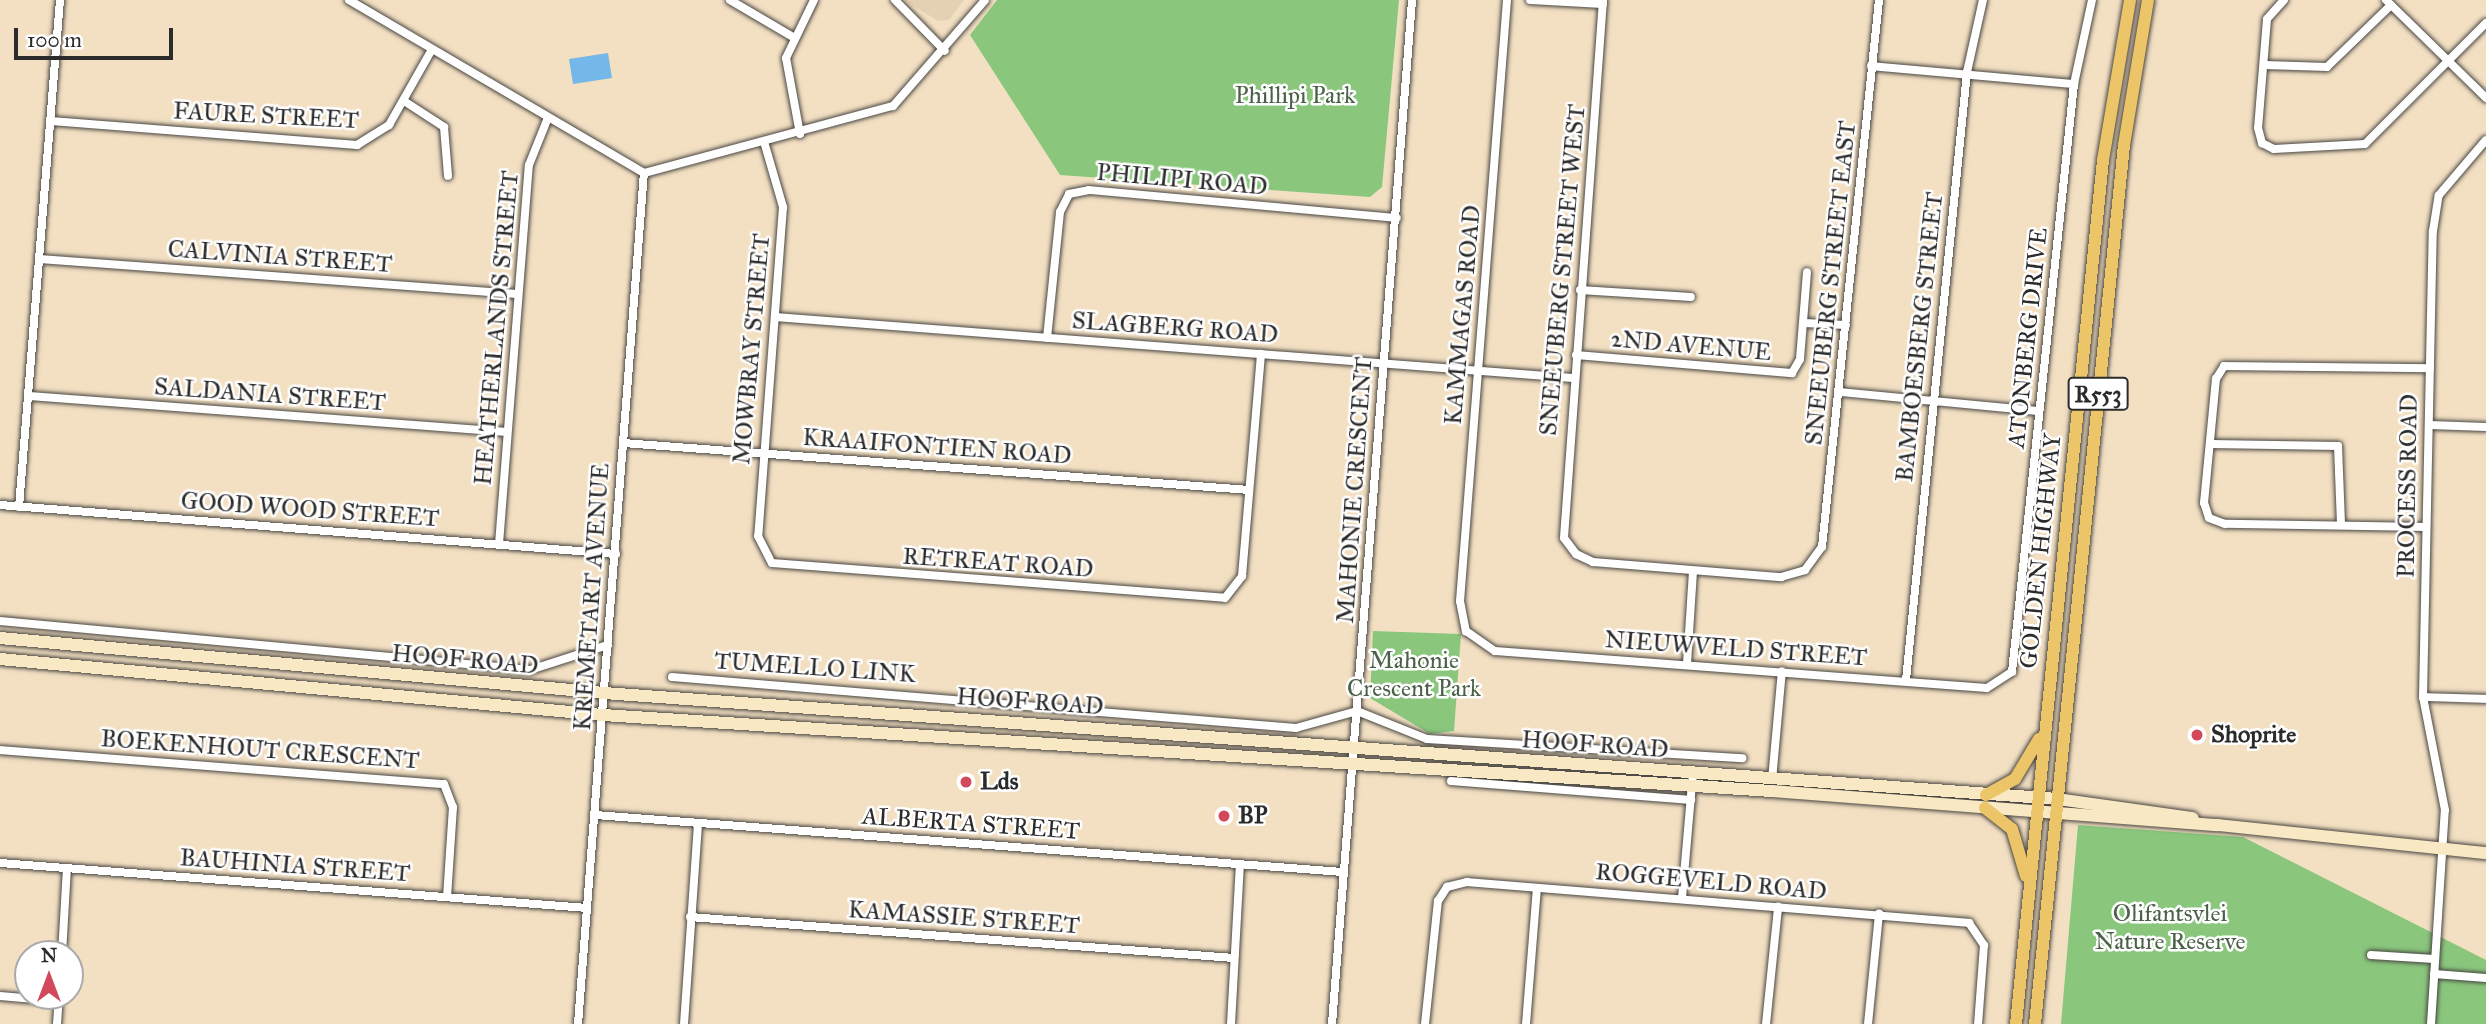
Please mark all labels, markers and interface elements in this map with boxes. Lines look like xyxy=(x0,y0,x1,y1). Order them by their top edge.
scale bar xyxy=(18,14,177,58)
text: 100 m xyxy=(27,27,82,53)
park label: Phillipi Park xyxy=(1235,82,1355,110)
street label: FAURE STREET xyxy=(172,97,360,135)
street label: SNEEUBERG STREET WEST xyxy=(1534,103,1592,437)
street label: SNEEUBERG STREET EAST xyxy=(1800,119,1862,447)
street label: PHILIPI ROAD xyxy=(1095,158,1269,202)
street label: HEATHERLANDS STREET xyxy=(469,170,525,486)
street label: BAMBOESBERG STREET xyxy=(1890,191,1950,483)
street label: KAMMAGAS ROAD xyxy=(1439,204,1487,426)
street label: ATONBERG DRIVE xyxy=(2002,226,2054,450)
street label: MOWBRAY STREET xyxy=(728,232,776,466)
street label: CALVINIA STREET xyxy=(167,235,393,279)
street label: SLAGBERG ROAD xyxy=(1071,306,1279,350)
street label: 2ND AVENUE xyxy=(1610,325,1772,367)
street label: MAHONIE CRESCENT xyxy=(1331,356,1379,624)
street label: SALDANIA STREET xyxy=(153,373,387,417)
road number: R553 xyxy=(2066,374,2130,414)
street label: PROCESS ROAD xyxy=(2392,394,2424,578)
street label: KRAAIFONTIEN ROAD xyxy=(802,423,1072,471)
street label: GOLDEN HIGHWAY xyxy=(2014,432,2068,670)
street label: KREMETART AVENUE xyxy=(568,462,616,732)
street label: GOOD WOOD STREET xyxy=(180,487,440,533)
street label: RETREAT ROAD xyxy=(902,542,1094,584)
street label: NIEUWVELD STREET xyxy=(1604,625,1868,673)
street label: HOOF ROAD xyxy=(390,639,540,681)
street label: TUMELLO LINK xyxy=(713,647,917,689)
park label: Mahonie Crescent Park xyxy=(1347,647,1481,703)
street label: HOOF ROAD xyxy=(956,683,1104,721)
place label: Shoprite xyxy=(2211,721,2296,749)
street label: BOEKENHOUT CRESCENT xyxy=(100,724,420,776)
street label: HOOF ROAD xyxy=(1521,726,1669,764)
marker: Shoprite xyxy=(2189,727,2205,743)
place label: Lds xyxy=(980,768,1019,796)
marker: Lds xyxy=(958,774,974,790)
street label: ALBERTA STREET xyxy=(861,802,1081,846)
place label: BP xyxy=(1238,802,1267,830)
marker: BP xyxy=(1216,808,1232,824)
street label: BAUHINIA STREET xyxy=(179,844,411,888)
street label: ROGGEVELD ROAD xyxy=(1594,858,1828,906)
street label: KAMASSIE STREET xyxy=(847,896,1081,940)
park label: Olifantsvlei Nature Reserve xyxy=(2094,900,2246,956)
north arrow xyxy=(14,940,84,1010)
text: N xyxy=(41,944,57,967)

